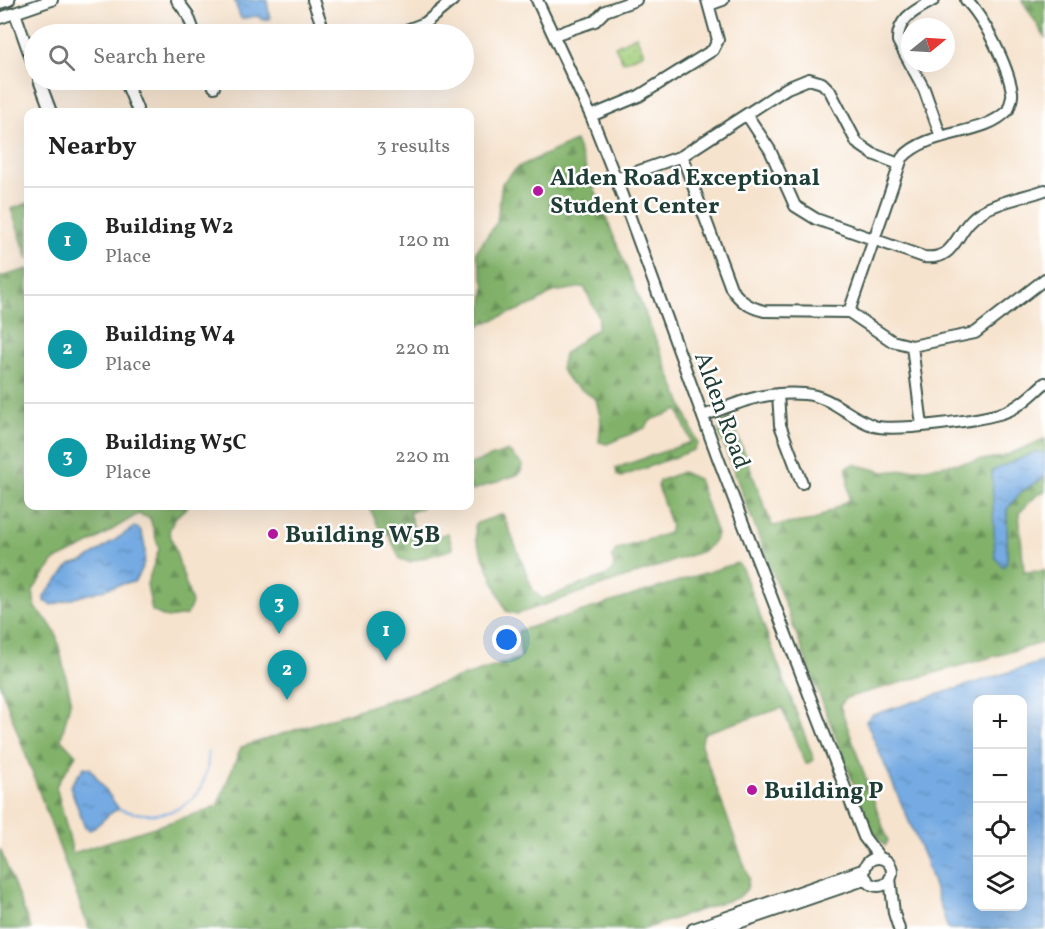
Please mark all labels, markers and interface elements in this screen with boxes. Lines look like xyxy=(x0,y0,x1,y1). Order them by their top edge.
north arrow xyxy=(901,18,955,72)
search box xyxy=(24,24,474,90)
icon: search xyxy=(45,41,78,74)
text: Search here xyxy=(93,42,206,73)
text: Nearby xyxy=(48,129,137,165)
text: 3 results xyxy=(376,133,450,161)
place label: Alden Road Exceptional Student Center xyxy=(550,162,820,224)
marker: Alden Road Exceptional Student Center xyxy=(531,184,545,198)
text: Building W2 xyxy=(105,212,233,243)
text: 1 xyxy=(63,227,72,255)
text: 120 m xyxy=(398,227,450,255)
text: Place xyxy=(105,243,151,271)
text: Building W4 xyxy=(105,320,235,351)
text: 2 xyxy=(62,335,73,363)
text: 220 m xyxy=(395,335,450,363)
street label: Alden Road xyxy=(684,347,758,474)
text: Place xyxy=(105,351,151,379)
text: Building W5C xyxy=(105,428,247,459)
text: 3 xyxy=(62,443,73,471)
text: 220 m xyxy=(395,443,450,471)
text: Place xyxy=(105,459,151,487)
place label: Building W5B xyxy=(285,519,440,553)
marker: Building W5B xyxy=(266,527,280,541)
pin: 3 xyxy=(260,584,298,634)
pin: 1 xyxy=(366,612,406,661)
your location xyxy=(492,625,521,654)
pin: 2 xyxy=(268,650,306,700)
map controls xyxy=(973,695,1027,911)
button: + xyxy=(973,695,1027,749)
button: − xyxy=(973,749,1027,803)
place label: Building P xyxy=(764,775,884,809)
marker: Building P xyxy=(745,783,759,797)
button: locate xyxy=(973,803,1027,857)
button: layers xyxy=(973,857,1027,911)

